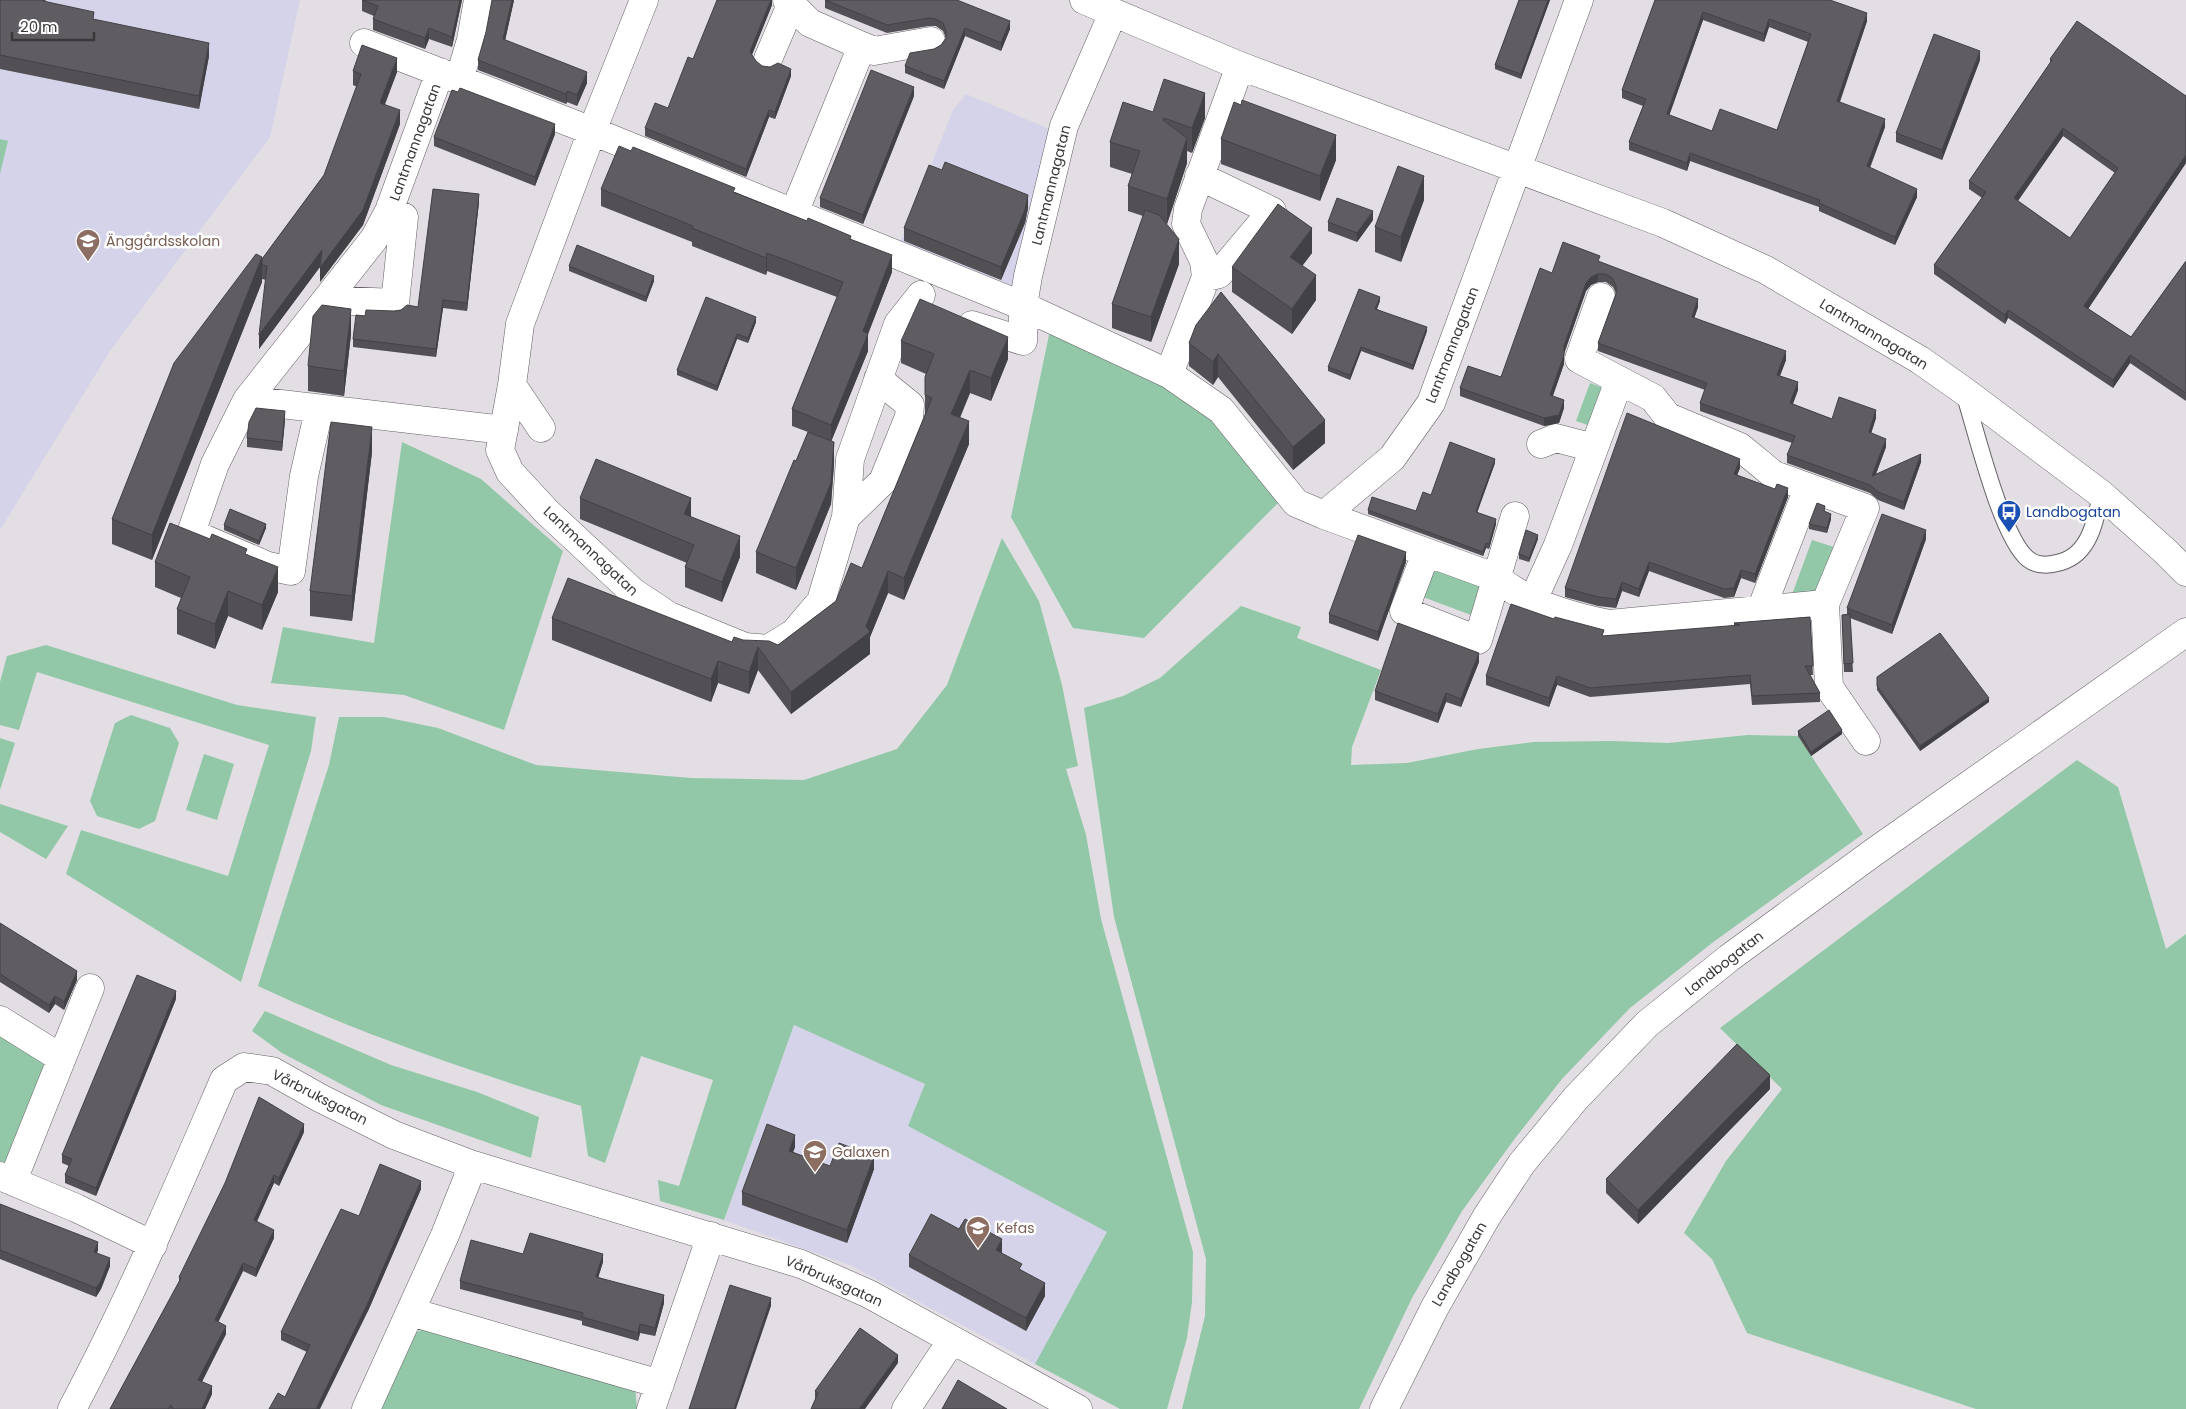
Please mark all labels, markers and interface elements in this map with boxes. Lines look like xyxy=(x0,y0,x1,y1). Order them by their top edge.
scale bar xyxy=(12,10,95,42)
text: 20 m xyxy=(20,16,58,37)
street label: Lantmannagatan xyxy=(385,81,445,203)
street label: Lantmannagatan xyxy=(1026,123,1076,247)
school or university icon: Änggårdsskolan xyxy=(75,228,101,262)
place label: Änggårdsskolan xyxy=(106,231,220,251)
street label: Lantmannagatan xyxy=(1421,284,1483,406)
street label: Lantmannagatan xyxy=(1816,294,1932,374)
bus stop icon: Landbogatan xyxy=(1996,499,2022,533)
street label: Lantmannagatan xyxy=(539,502,643,600)
place label: Landbogatan xyxy=(2026,502,2121,522)
street label: Landbogatan xyxy=(1680,926,1768,1000)
street label: Vårbruksgatan xyxy=(269,1064,371,1130)
school or university icon: Galaxen xyxy=(802,1139,828,1173)
place label: Galaxen xyxy=(832,1142,890,1162)
school or university icon: Kefas xyxy=(965,1215,991,1249)
place label: Kefas xyxy=(996,1218,1034,1238)
street label: Landbogatan xyxy=(1427,1218,1491,1310)
street label: Vårbruksgatan xyxy=(782,1251,886,1311)

